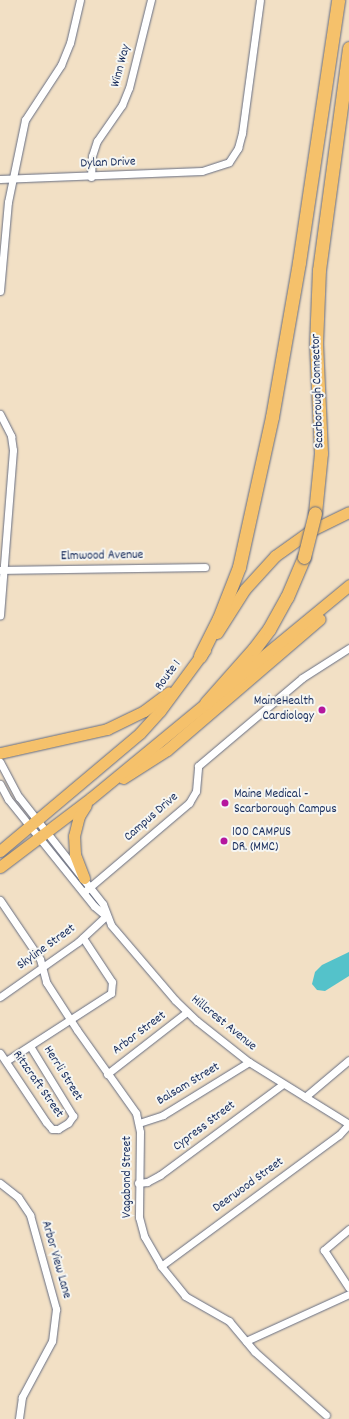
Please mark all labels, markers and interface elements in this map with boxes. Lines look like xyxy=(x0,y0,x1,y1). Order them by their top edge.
street label: Winn Way xyxy=(109,43,135,89)
street label: Dylan Drive xyxy=(80,155,136,173)
street label: Scarborough Connector xyxy=(309,333,329,449)
street label: Elmwood Avenue xyxy=(61,548,143,566)
street label: Route 1 xyxy=(153,658,185,694)
place label: MaineHealth Cardiology xyxy=(254,695,314,726)
marker: MaineHealth Cardiology xyxy=(317,705,327,715)
place label: Maine Medical - Scarborough Campus xyxy=(234,788,337,819)
street label: Campus Drive xyxy=(122,790,182,846)
marker: Maine Medical - Scarborough Campus xyxy=(219,797,231,809)
place label: 100 CAMPUS DR. (MMC) xyxy=(232,826,291,857)
marker: 100 CAMPUS DR. (MMC) xyxy=(219,836,229,846)
street label: Skyline Street xyxy=(15,922,79,974)
street label: Hillcrest Avenue xyxy=(187,993,259,1055)
street label: Arbor Street xyxy=(110,1009,170,1059)
street label: Herrli Street xyxy=(39,1044,85,1104)
street label: Ritzcraft Street xyxy=(8,1048,66,1122)
street label: Balsam Street xyxy=(155,1060,223,1110)
street label: Cypress Street xyxy=(171,1099,239,1155)
street label: Vagabond Street xyxy=(120,1136,136,1218)
street label: Deerwood Street xyxy=(211,1155,287,1217)
street label: Arbor View Lane xyxy=(36,1219,74,1301)

